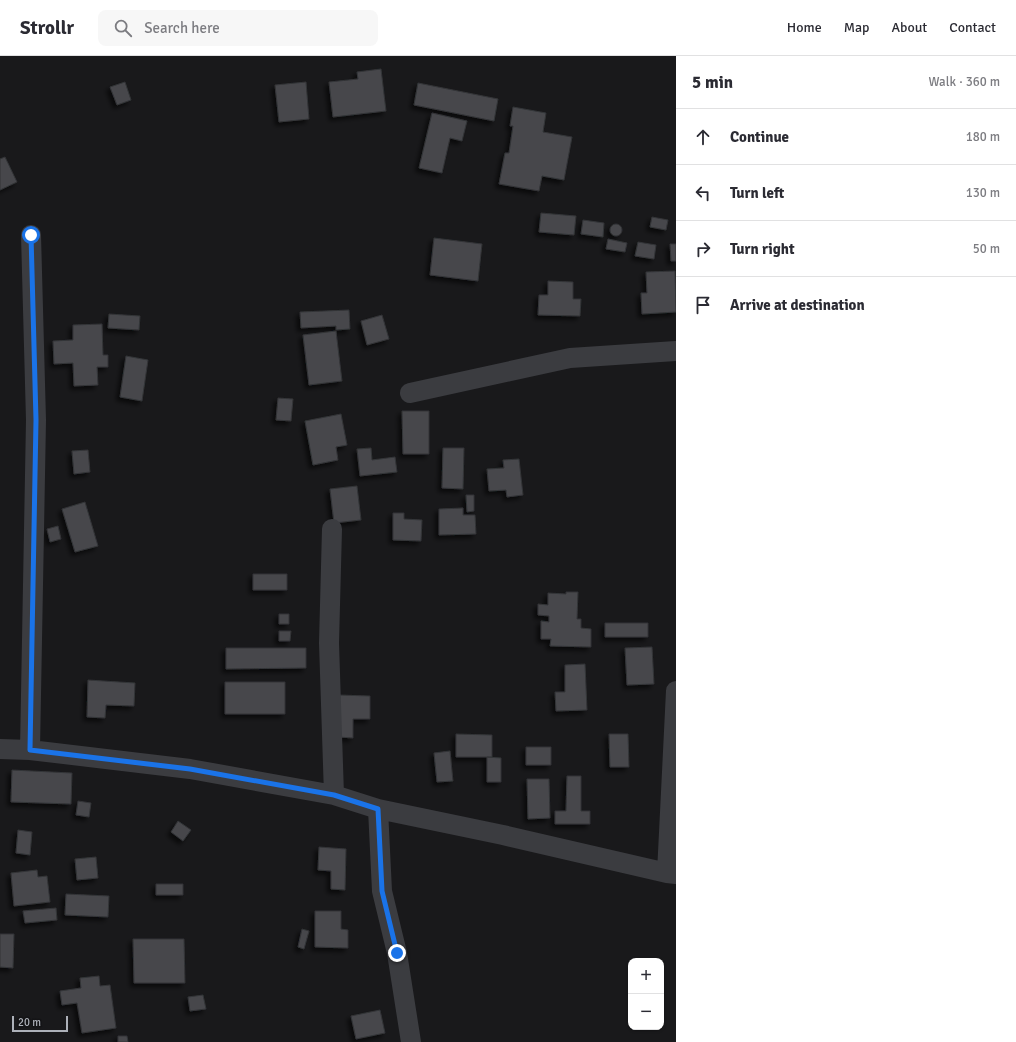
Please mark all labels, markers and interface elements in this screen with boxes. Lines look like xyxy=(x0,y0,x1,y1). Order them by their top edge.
search box xyxy=(98,10,378,46)
text: Strollr xyxy=(20,16,74,40)
icon: search xyxy=(112,17,134,39)
text: Search here xyxy=(144,19,220,37)
text: Home xyxy=(787,19,822,36)
text: Map xyxy=(844,19,869,36)
text: About xyxy=(891,19,927,36)
text: Contact xyxy=(949,19,996,36)
text: 5 min xyxy=(692,72,733,93)
text: Walk · 360 m xyxy=(929,74,1000,90)
icon: ahead xyxy=(692,126,714,148)
text: Continue xyxy=(730,128,789,146)
text: 180 m xyxy=(966,129,1000,145)
icon: left xyxy=(692,182,714,204)
text: Turn left xyxy=(730,184,784,202)
text: 130 m xyxy=(966,185,1000,201)
route start xyxy=(22,226,40,244)
icon: right xyxy=(692,238,714,260)
text: Turn right xyxy=(730,240,795,258)
text: 50 m xyxy=(973,241,1000,257)
icon: arrive xyxy=(692,294,714,316)
text: Arrive at destination xyxy=(730,296,865,314)
route end xyxy=(388,944,406,962)
map controls xyxy=(628,958,664,1030)
button: + xyxy=(628,958,664,994)
button: − xyxy=(628,994,664,1030)
scale bar xyxy=(12,1014,68,1033)
text: 20 m xyxy=(18,1016,41,1029)

